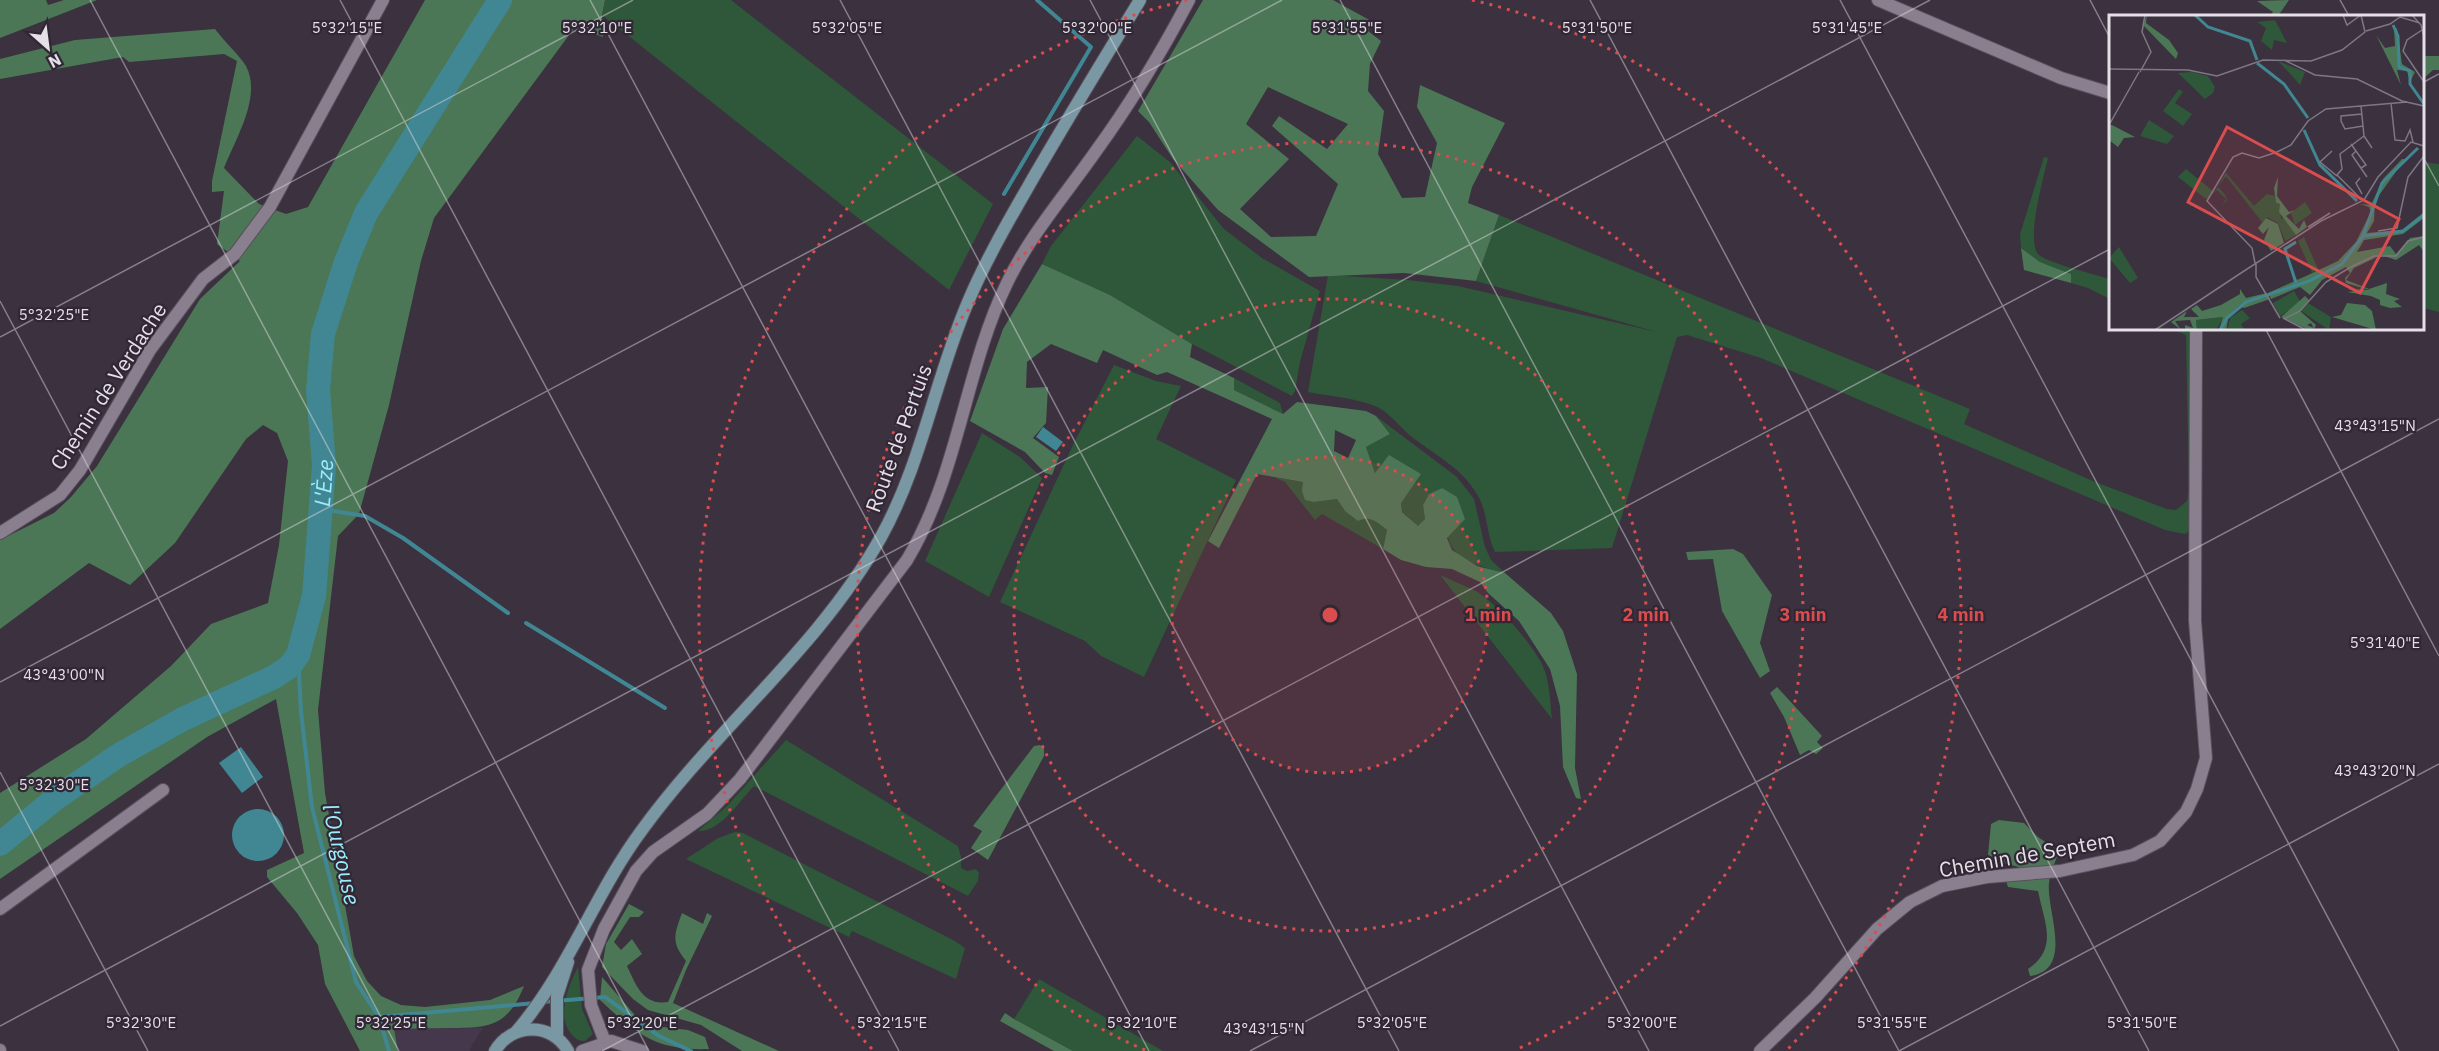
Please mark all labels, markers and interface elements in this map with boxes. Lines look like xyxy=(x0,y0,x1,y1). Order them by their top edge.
inset map xyxy=(2109,15,2424,330)
north arrow xyxy=(18,18,78,78)
text: 5°32'15"E xyxy=(312,18,382,37)
text: 5°32'10"E xyxy=(562,18,632,37)
text: 5°32'05"E xyxy=(812,18,882,37)
text: 5°32'00"E xyxy=(1062,18,1132,37)
text: 5°31'55"E xyxy=(1312,18,1382,37)
text: 5°31'50"E xyxy=(1562,18,1632,37)
text: 5°31'45"E xyxy=(1812,18,1882,37)
text: N xyxy=(45,50,65,73)
street label: Chemin de Verdache xyxy=(43,297,173,475)
text: 5°32'25"E xyxy=(19,305,89,324)
street label: Route de Pertuis xyxy=(858,360,938,516)
text: 43°43'15"N xyxy=(2334,416,2416,435)
water label: L'Èze xyxy=(306,458,339,507)
text: 1 min xyxy=(1464,603,1512,626)
text: 2 min xyxy=(1622,603,1670,626)
text: 3 min xyxy=(1779,603,1827,626)
text: 4 min xyxy=(1937,603,1985,626)
centre of rings xyxy=(1320,605,1340,625)
text: 5°31'40"E xyxy=(2350,633,2420,652)
text: 43°43'00"N xyxy=(23,665,105,684)
text: 43°43'20"N xyxy=(2334,761,2416,780)
text: 5°32'30"E xyxy=(19,775,89,794)
water label: l'Ourgouse xyxy=(316,801,368,907)
street label: Chemin de Septem xyxy=(1937,825,2117,883)
text: 5°32'30"E xyxy=(106,1013,176,1032)
text: 5°32'25"E xyxy=(356,1013,426,1032)
text: 5°32'20"E xyxy=(607,1013,677,1032)
text: 5°32'15"E xyxy=(857,1013,927,1032)
text: 5°32'10"E xyxy=(1107,1013,1177,1032)
text: 5°32'05"E xyxy=(1357,1013,1427,1032)
text: 5°32'00"E xyxy=(1607,1013,1677,1032)
text: 5°31'55"E xyxy=(1857,1013,1927,1032)
text: 5°31'50"E xyxy=(2107,1013,2177,1032)
text: 43°43'15"N xyxy=(1223,1019,1305,1038)

